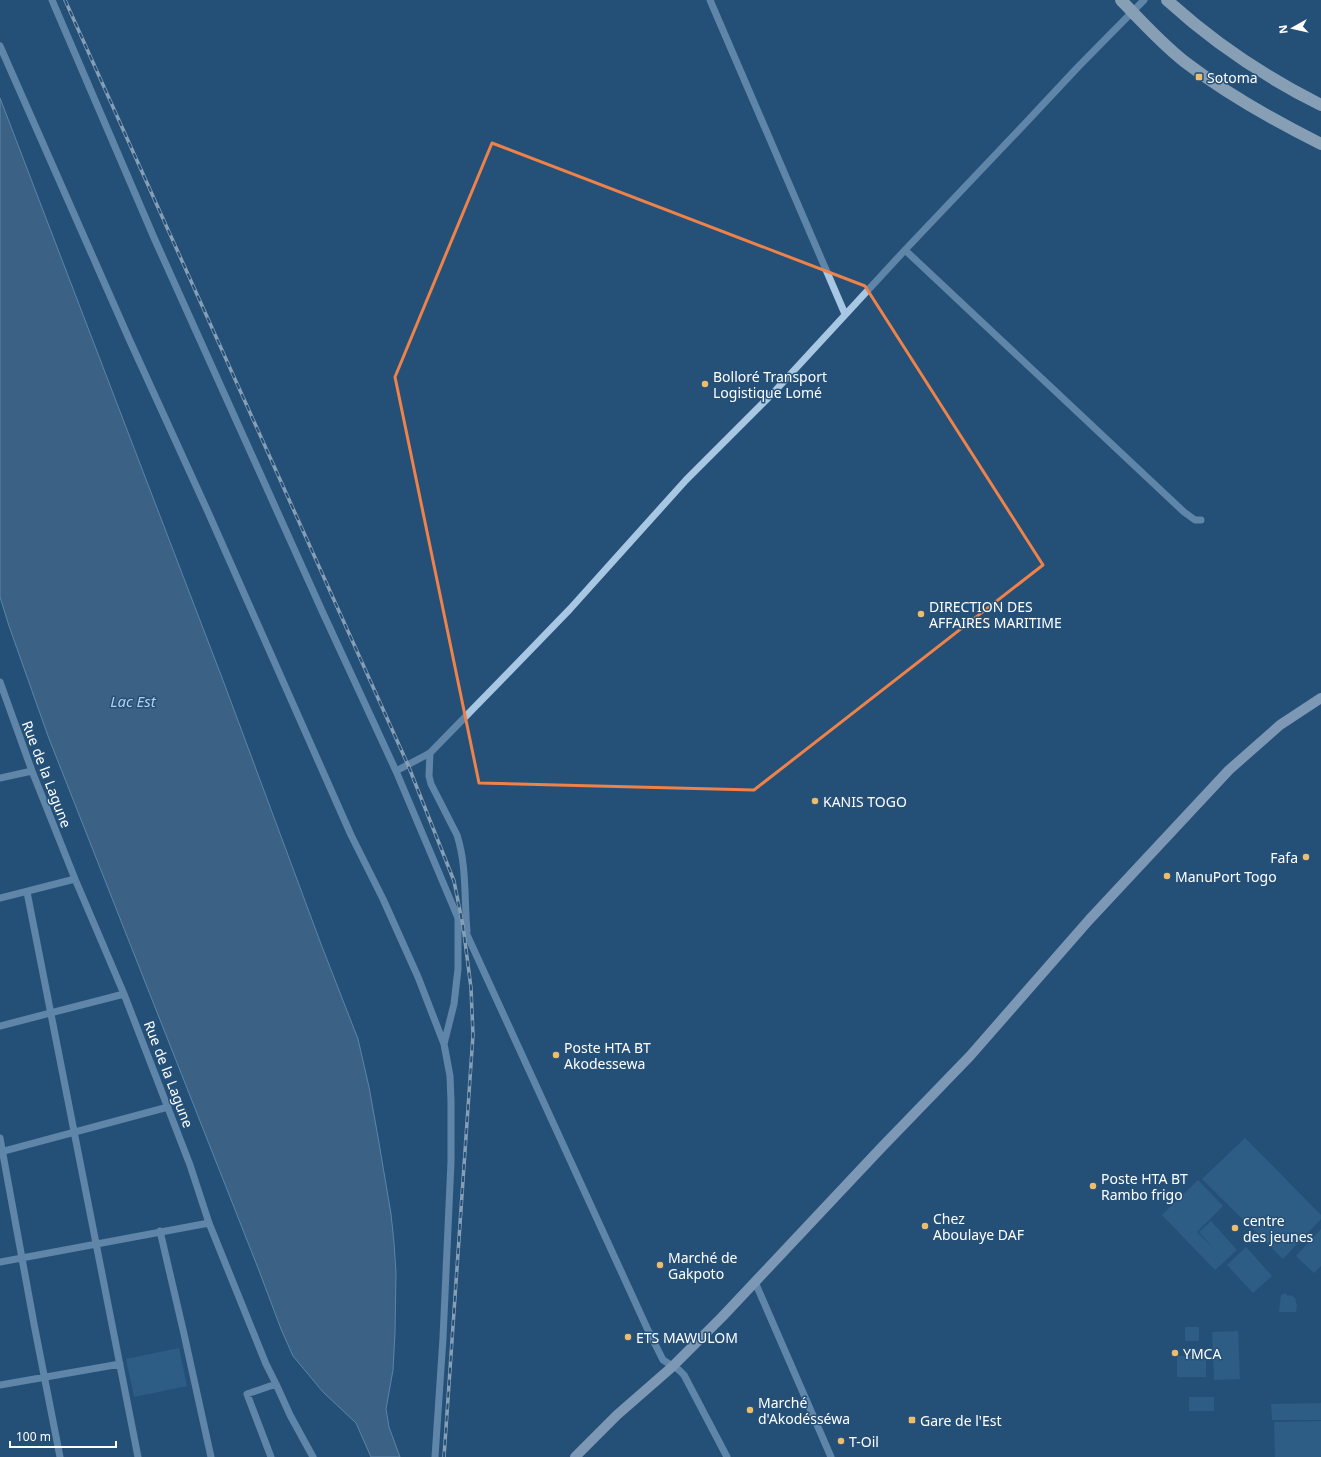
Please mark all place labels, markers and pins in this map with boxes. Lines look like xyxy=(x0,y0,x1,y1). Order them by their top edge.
place label: Sotoma xyxy=(1207,68,1258,87)
marker: Sotoma xyxy=(1194,72,1204,82)
place label: Bolloré Transport Logistique Lomé xyxy=(713,367,827,402)
marker: Bolloré Transport Logistique Lomé xyxy=(700,379,710,389)
place label: DIRECTION DES AFFAIRES MARITIME xyxy=(929,597,1062,632)
marker: DIRECTION DES AFFAIRES MARITIME xyxy=(916,609,926,619)
place label: KANIS TOGO xyxy=(823,792,907,811)
marker: KANIS TOGO xyxy=(810,796,820,806)
place label: Fafa xyxy=(1270,848,1298,867)
marker: Fafa xyxy=(1301,852,1311,862)
place label: ManuPort Togo xyxy=(1175,867,1277,886)
marker: ManuPort Togo xyxy=(1162,871,1172,881)
place label: Poste HTA BT Akodessewa xyxy=(564,1038,651,1073)
marker: Poste HTA BT Akodessewa xyxy=(551,1050,561,1060)
place label: Poste HTA BT Rambo frigo xyxy=(1101,1169,1188,1204)
marker: Poste HTA BT Rambo frigo xyxy=(1088,1181,1098,1191)
place label: Chez Aboulaye DAF xyxy=(933,1209,1024,1244)
place label: centre des jeunes xyxy=(1243,1211,1314,1246)
marker: Chez Aboulaye DAF xyxy=(920,1221,930,1231)
marker: centre des jeunes xyxy=(1230,1223,1240,1233)
place label: Marché de Gakpoto xyxy=(668,1248,738,1283)
marker: Marché de Gakpoto xyxy=(655,1260,665,1270)
place label: ETS MAWULOM xyxy=(636,1328,738,1347)
marker: ETS MAWULOM xyxy=(623,1332,633,1342)
place label: YMCA xyxy=(1183,1344,1221,1363)
marker: YMCA xyxy=(1170,1348,1180,1358)
place label: Marché d'Akodésséwa xyxy=(758,1393,850,1428)
marker: Marché d'Akodésséwa xyxy=(745,1405,755,1415)
place label: Gare de l'Est xyxy=(920,1411,1002,1430)
marker: Gare de l'Est xyxy=(907,1415,917,1425)
place label: T-Oil xyxy=(849,1432,879,1451)
marker: T-Oil xyxy=(836,1436,846,1446)

